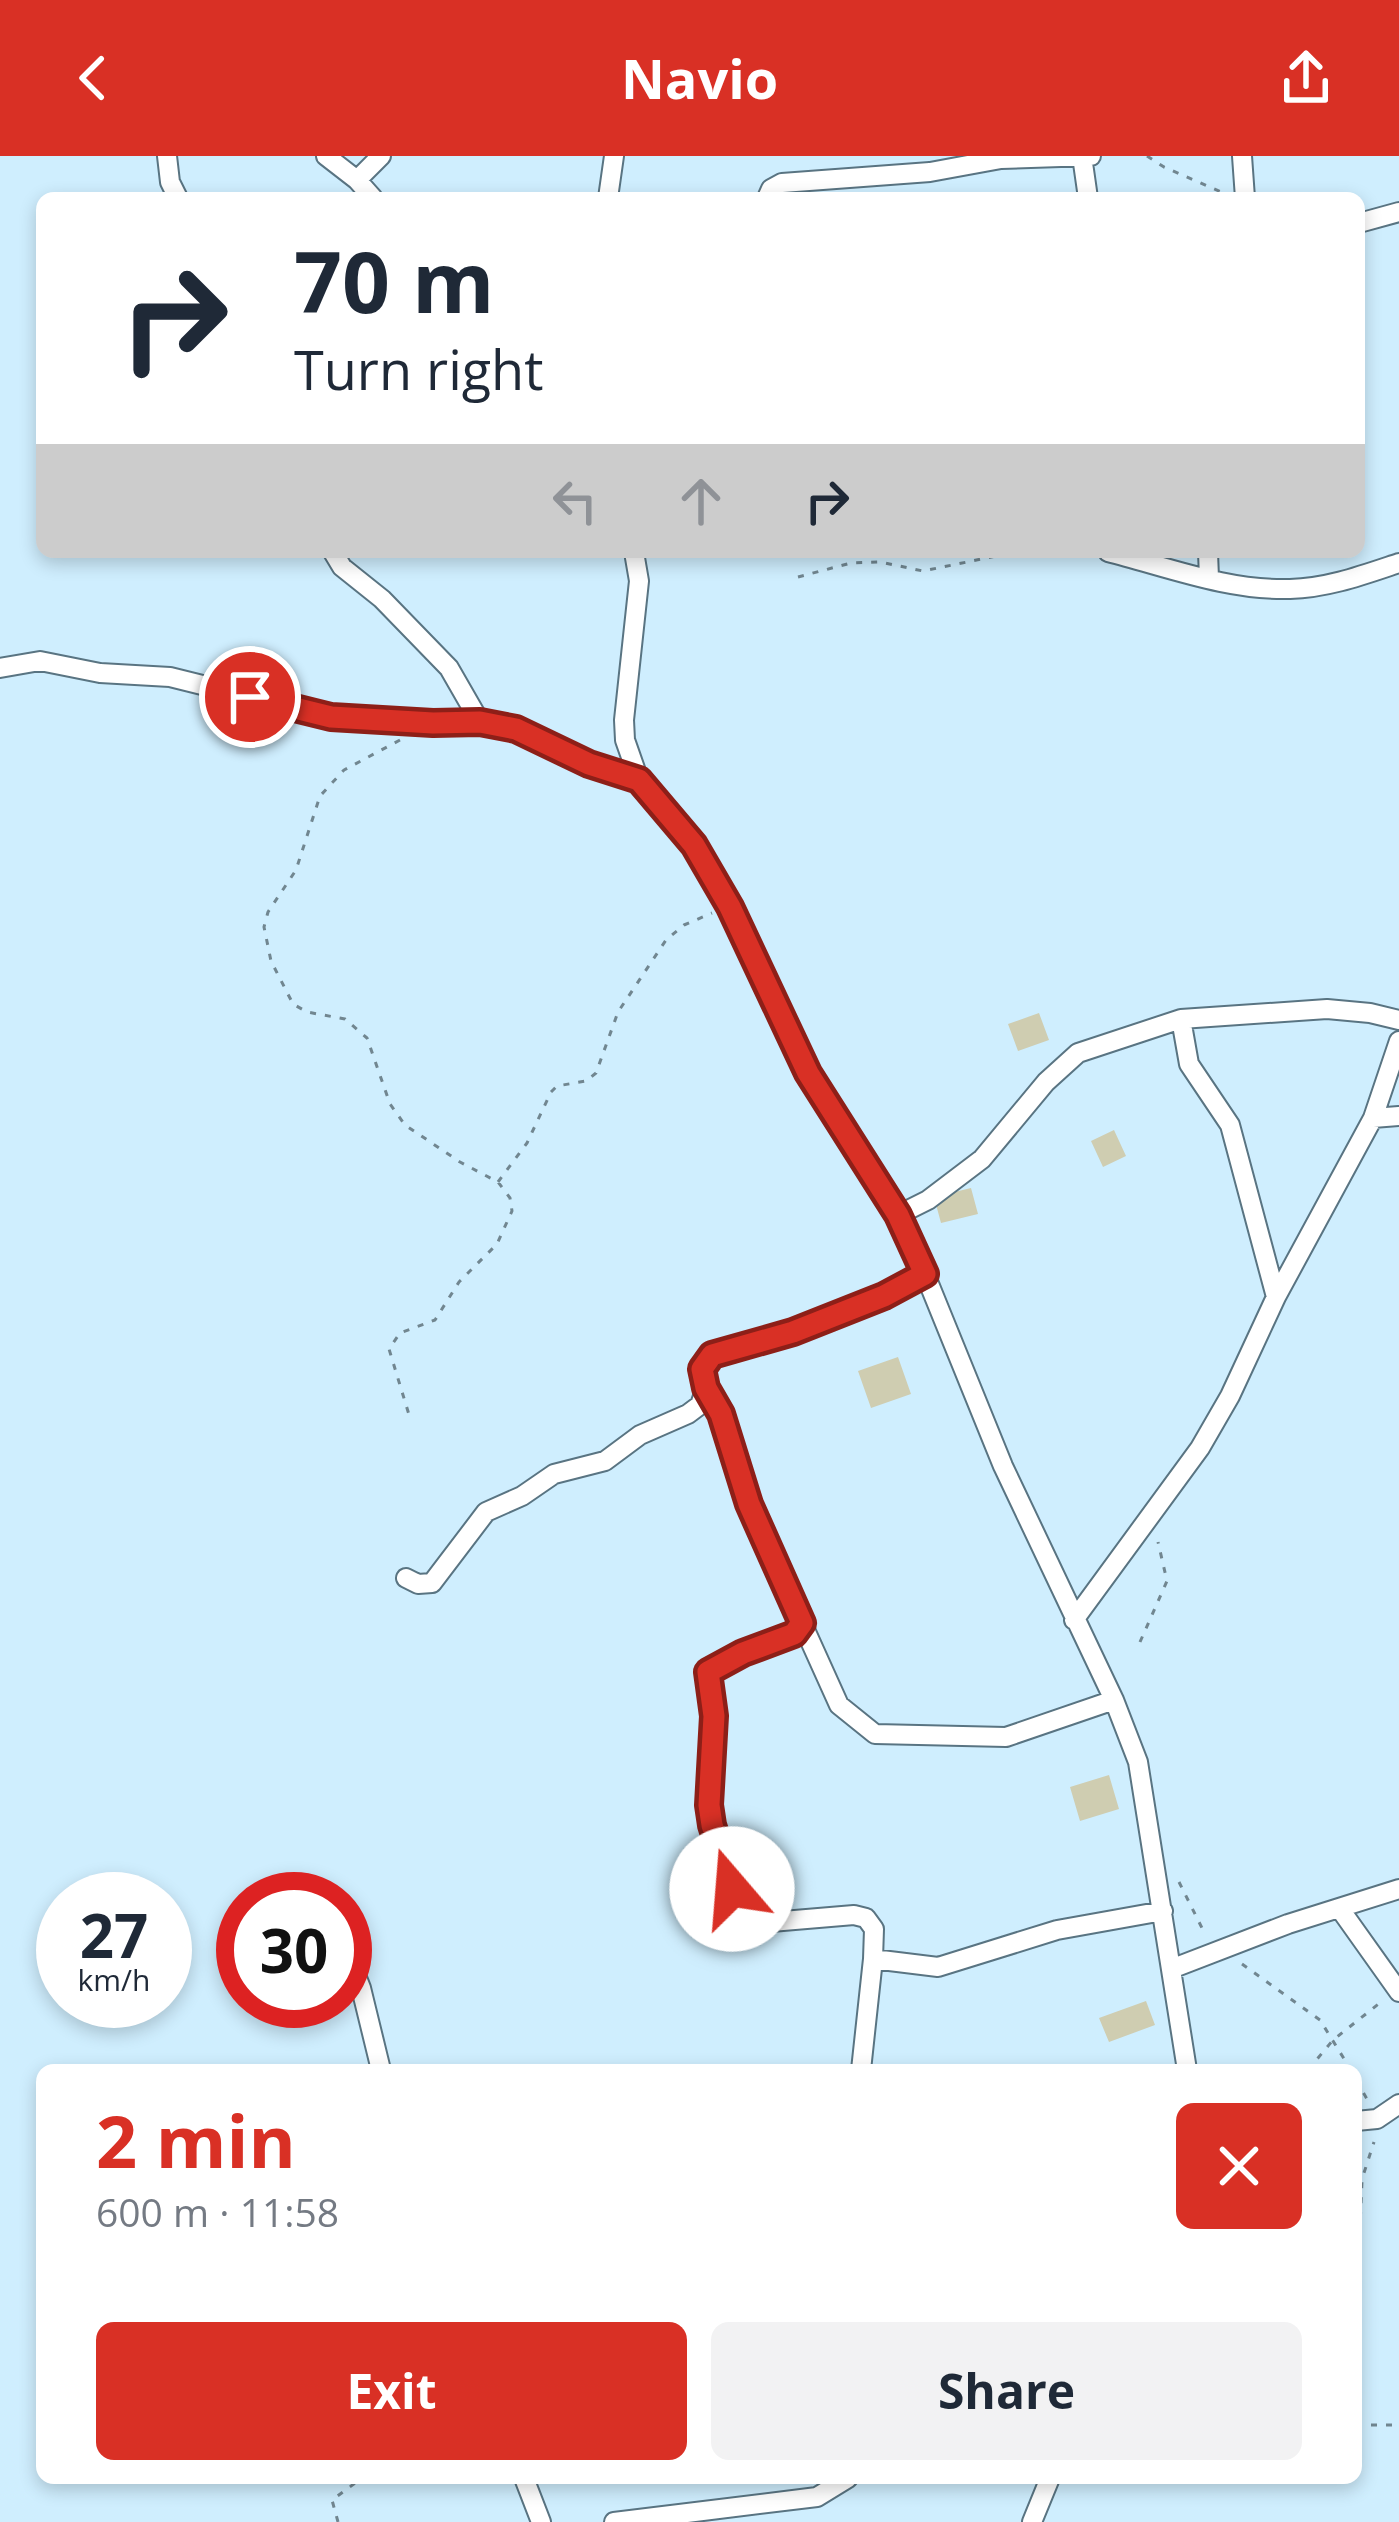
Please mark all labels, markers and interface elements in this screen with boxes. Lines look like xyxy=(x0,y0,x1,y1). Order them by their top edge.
text: Navio xyxy=(621,41,778,115)
icon: back xyxy=(60,45,126,111)
icon: share xyxy=(1273,45,1339,111)
text: 70 m xyxy=(294,223,494,338)
icon: right xyxy=(96,240,252,396)
text: Turn right xyxy=(294,332,543,406)
icon: left xyxy=(542,468,608,534)
icon: ahead xyxy=(668,468,734,534)
icon: right xyxy=(794,468,860,534)
pin xyxy=(199,646,301,748)
icon: arrive xyxy=(217,664,283,730)
position arrow xyxy=(669,1826,795,1952)
speed limit sign: 30 xyxy=(216,1872,372,2028)
text: 27 xyxy=(80,1894,148,1976)
text: km/h xyxy=(78,1959,150,2000)
text: 2 min xyxy=(96,2091,296,2189)
button: close xyxy=(1176,2103,1302,2229)
text: 600 m · 11:58 xyxy=(96,2185,339,2238)
button: Exit xyxy=(96,2322,687,2460)
button: Share xyxy=(711,2322,1302,2460)

